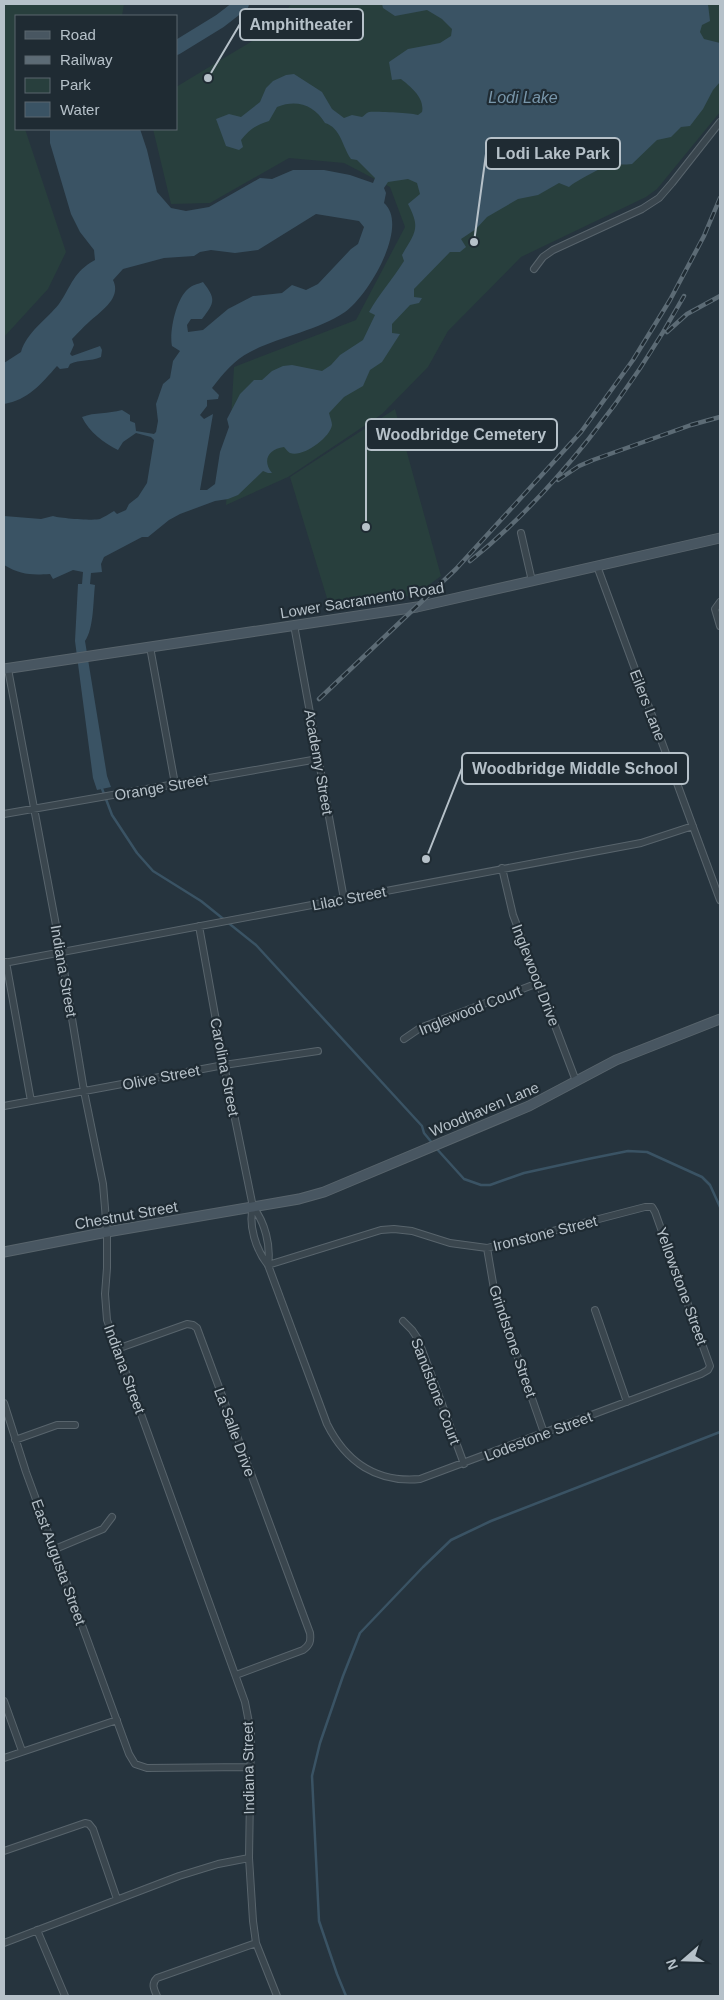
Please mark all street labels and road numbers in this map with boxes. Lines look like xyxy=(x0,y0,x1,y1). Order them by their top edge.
street label: Lower Sacramento Road xyxy=(279,579,445,621)
street label: Eilers Lane xyxy=(627,667,669,743)
street label: Academy Street xyxy=(301,708,337,817)
street label: Orange Street xyxy=(113,770,210,804)
street label: Lilac Street xyxy=(311,882,388,914)
street label: Inglewood Drive xyxy=(509,922,563,1028)
street label: Indiana Street xyxy=(48,924,81,1019)
street label: Inglewood Court xyxy=(416,981,525,1038)
street label: Carolina Street xyxy=(207,1016,243,1119)
street label: Olive Street xyxy=(121,1061,202,1093)
street label: Woodhaven Lane xyxy=(427,1078,541,1140)
street label: Chestnut Street xyxy=(73,1197,180,1232)
street label: Ironstone Street xyxy=(491,1212,600,1254)
street label: Yellowstone Street xyxy=(653,1225,711,1348)
street label: Grindstone Street xyxy=(486,1283,540,1400)
street label: Indiana Street xyxy=(101,1322,149,1417)
street label: Sandstone Court xyxy=(408,1335,464,1447)
street label: La Salle Drive xyxy=(211,1385,259,1479)
street label: Lodestone Street xyxy=(482,1407,595,1464)
street label: East Augusta Street xyxy=(28,1497,90,1628)
street label: Indiana Street xyxy=(239,1720,257,1815)

